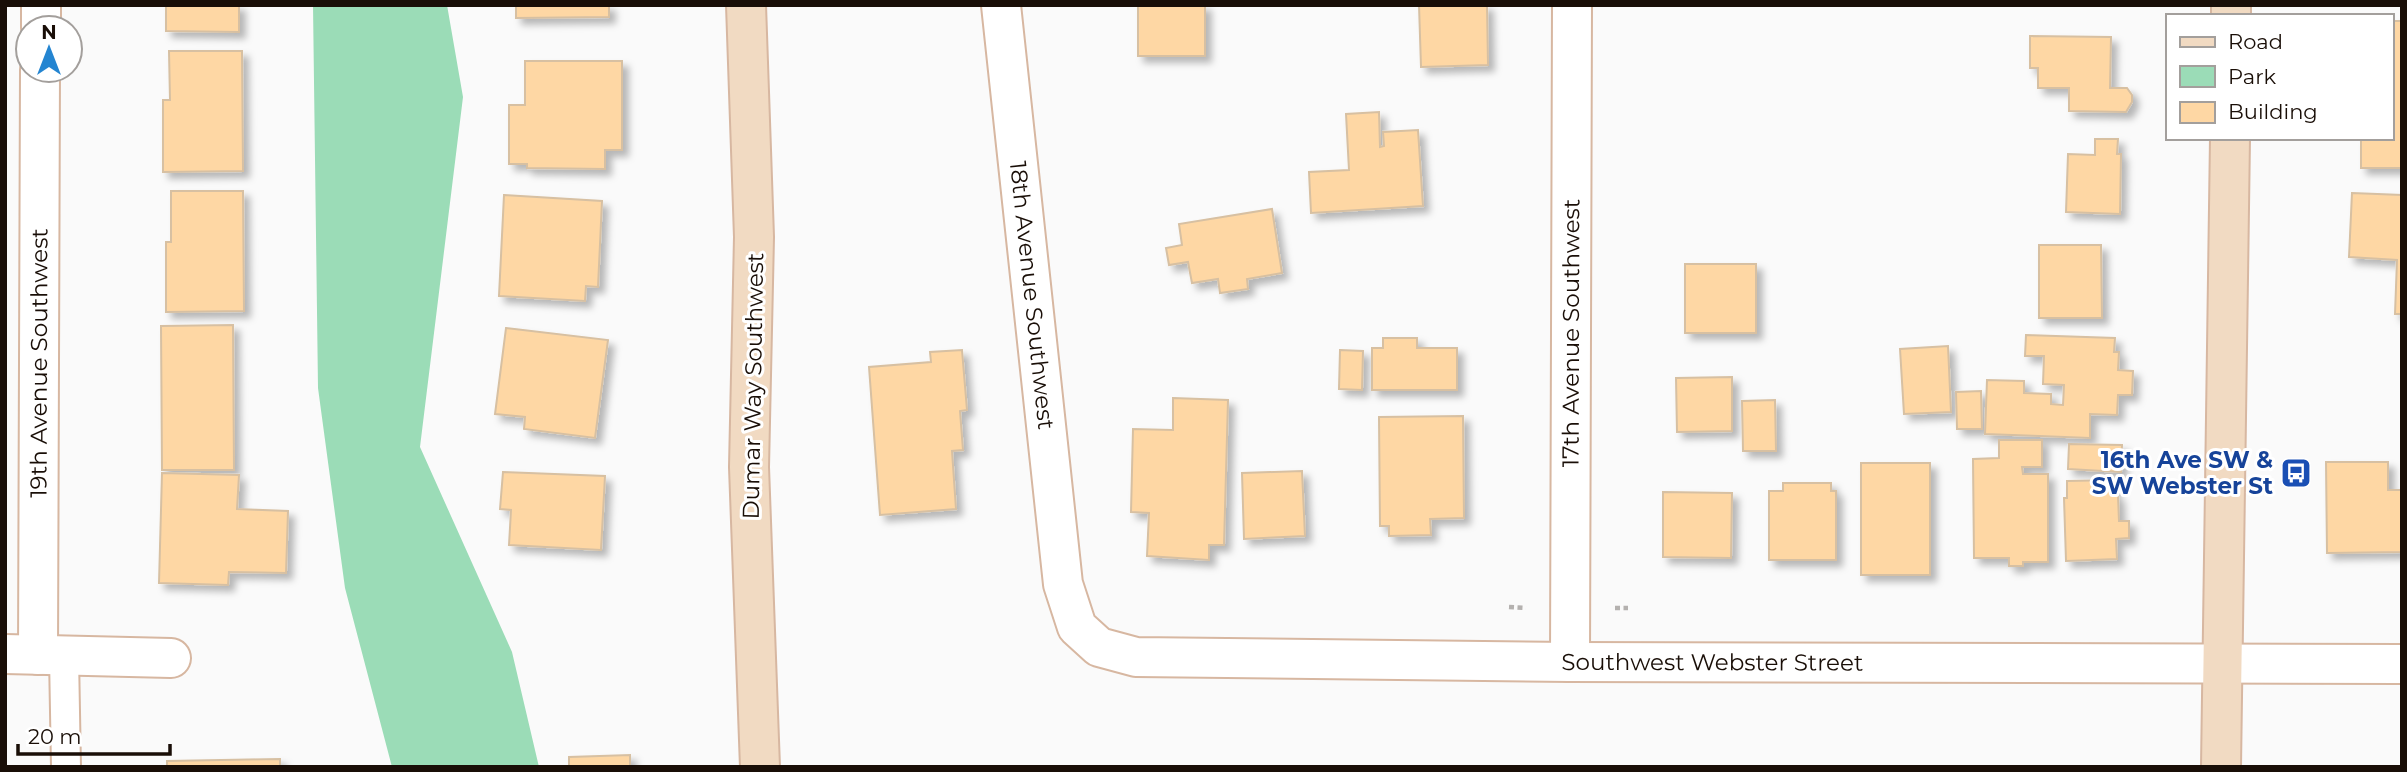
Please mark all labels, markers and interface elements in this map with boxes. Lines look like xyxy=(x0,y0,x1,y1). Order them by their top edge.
north arrow xyxy=(14,14,84,84)
legend xyxy=(2166,14,2393,140)
text: N xyxy=(41,21,57,44)
text: Road xyxy=(2228,29,2283,54)
text: Park xyxy=(2228,64,2276,89)
text: Building xyxy=(2228,99,2318,124)
street label: 18th Avenue Southwest xyxy=(1004,160,1060,431)
street label: 17th Avenue Southwest xyxy=(1557,199,1585,467)
street label: 19th Avenue Southwest xyxy=(25,228,53,498)
street label: Dumar Way Southwest xyxy=(737,252,769,520)
place label: 16th Ave SW & SW Webster St xyxy=(2092,446,2273,500)
bus stop icon: 16th Ave SW & SW Webster St xyxy=(2279,456,2313,490)
street label: Southwest Webster Street xyxy=(1561,648,1863,677)
scale bar xyxy=(18,712,170,756)
text: 20 m xyxy=(28,724,82,749)

